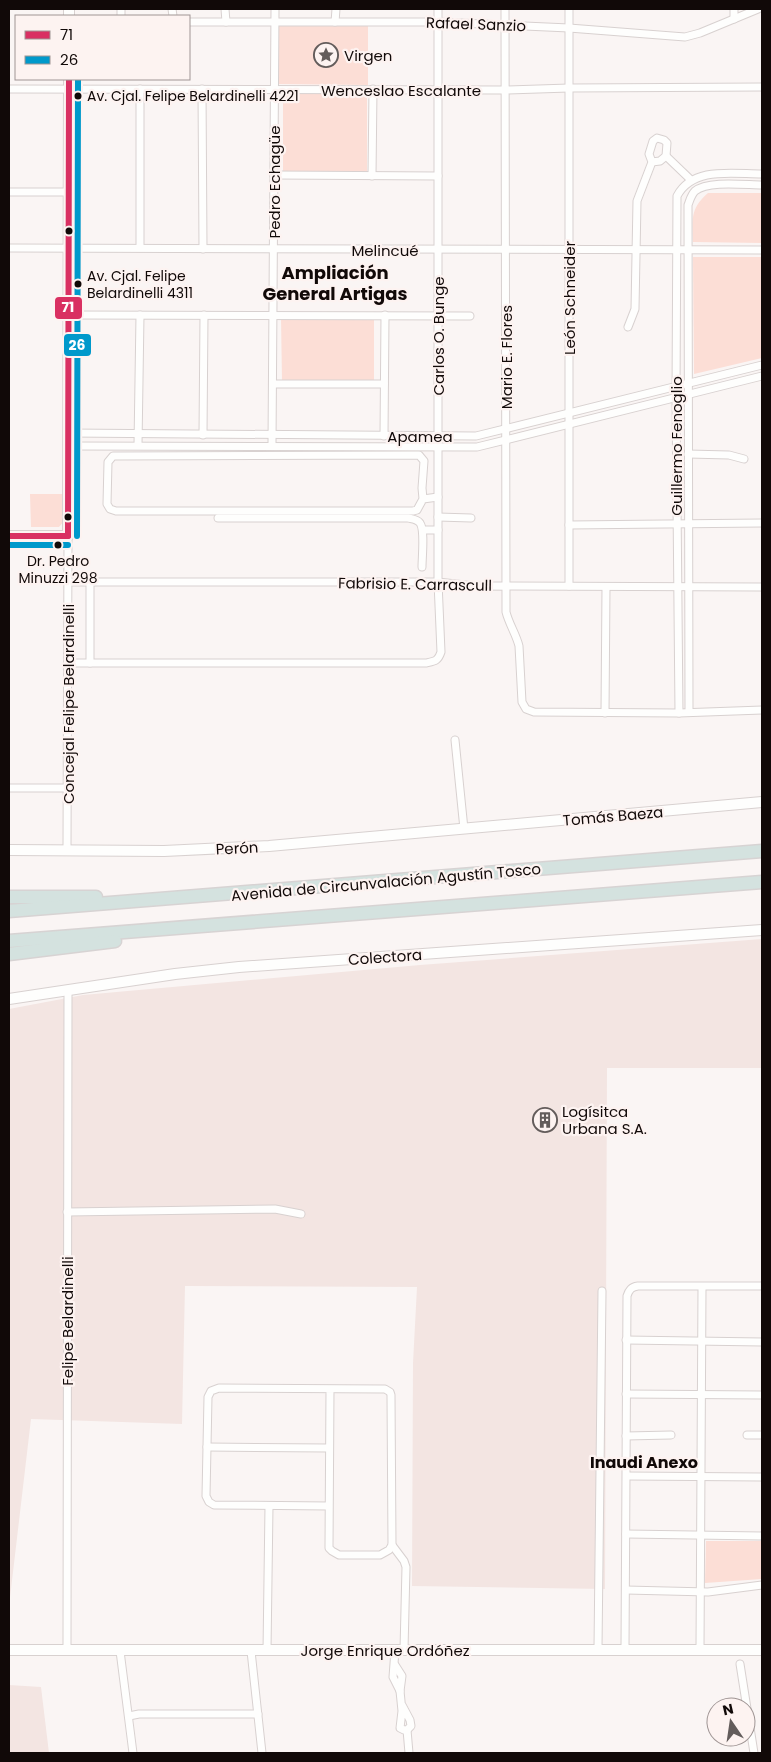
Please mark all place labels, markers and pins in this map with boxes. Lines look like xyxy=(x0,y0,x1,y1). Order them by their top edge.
place icon: Virgen xyxy=(313,42,339,68)
place label: Virgen xyxy=(344,45,392,66)
place label: Av. Cjal. Felipe Belardinelli 4221 xyxy=(87,86,299,106)
marker: Av. Cjal. Felipe Belardinelli 4221 xyxy=(73,91,83,101)
unlabelled marker xyxy=(64,226,74,236)
place label: Av. Cjal. Felipe Belardinelli 4311 xyxy=(87,266,193,303)
marker: Av. Cjal. Felipe Belardinelli 4311 xyxy=(73,279,83,289)
unlabelled marker xyxy=(63,512,73,522)
marker: Dr. Pedro Minuzzi 298 xyxy=(53,540,63,550)
place label: Dr. Pedro Minuzzi 298 xyxy=(18,551,98,588)
place label: Logísitca Urbana S.A. xyxy=(562,1101,647,1139)
building icon: Logísitca Urbana S.A. xyxy=(532,1107,558,1133)

